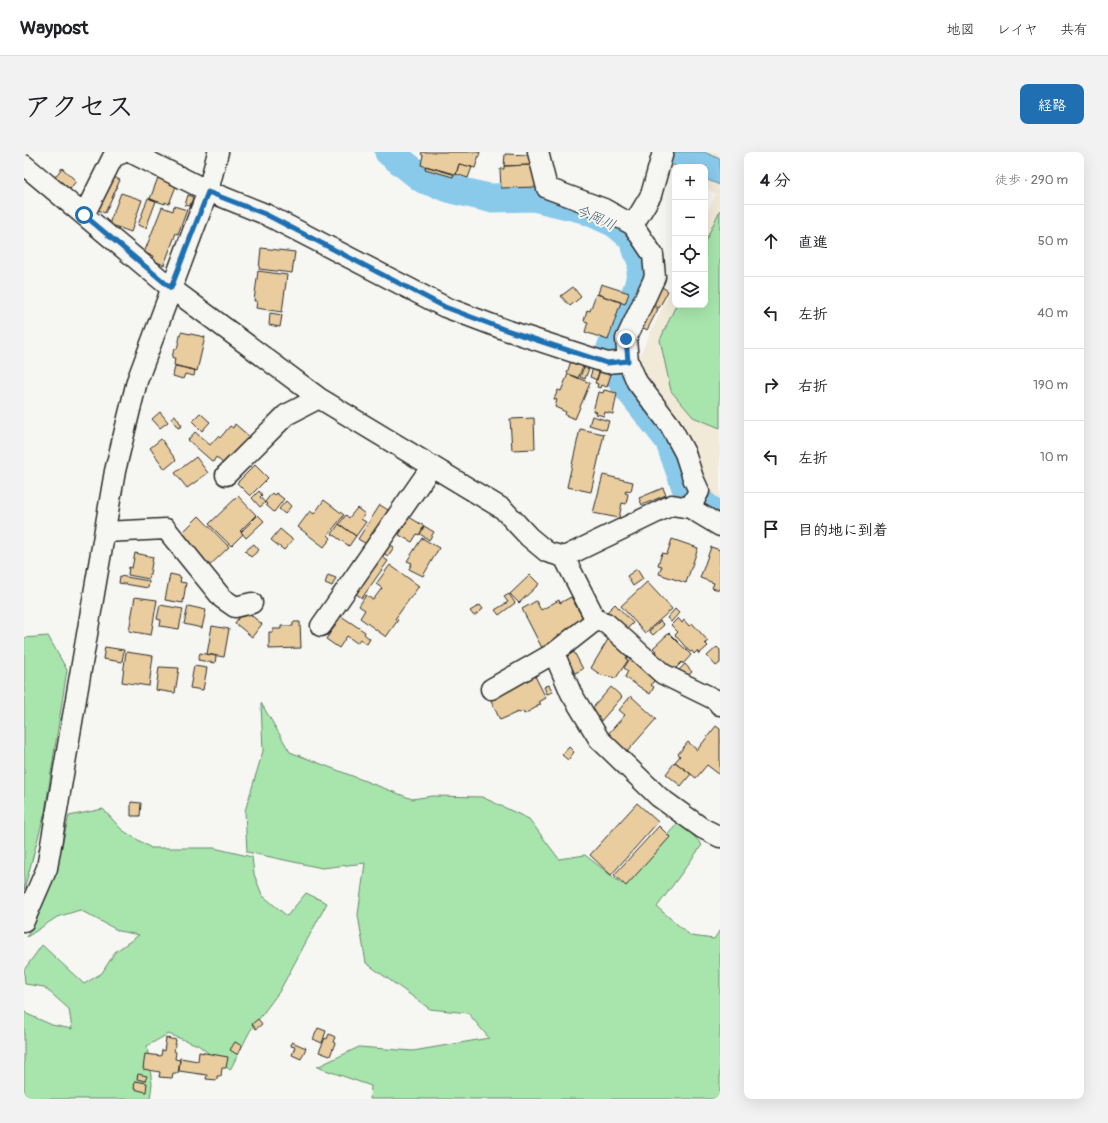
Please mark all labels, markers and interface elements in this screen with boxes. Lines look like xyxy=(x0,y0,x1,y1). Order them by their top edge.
text: Waypost xyxy=(20,16,89,40)
text: 地図 xyxy=(947,21,975,38)
text: レイヤ xyxy=(997,21,1038,38)
text: 共有 xyxy=(1060,21,1088,38)
button: 経路 xyxy=(1020,84,1084,124)
text: アクセス xyxy=(24,90,134,125)
map controls xyxy=(672,164,708,308)
button: + xyxy=(672,164,708,200)
text: 4 分 xyxy=(760,170,791,191)
text: 徒歩 · 290 m xyxy=(995,172,1068,188)
button: − xyxy=(672,200,708,236)
water label: 今岡川 xyxy=(573,201,618,234)
route start xyxy=(75,206,93,224)
icon: ahead xyxy=(760,230,782,252)
text: 直進 xyxy=(798,233,828,252)
text: 50 m xyxy=(1038,233,1068,249)
button: locate xyxy=(672,236,708,272)
button: layers xyxy=(672,272,708,308)
icon: left xyxy=(760,302,782,324)
text: 左折 xyxy=(798,305,828,324)
text: 40 m xyxy=(1037,305,1068,321)
route end xyxy=(617,330,635,348)
icon: right xyxy=(760,374,782,396)
text: 右折 xyxy=(798,377,828,396)
text: 190 m xyxy=(1033,377,1068,393)
icon: left xyxy=(760,446,782,468)
text: 左折 xyxy=(798,449,828,468)
text: 10 m xyxy=(1040,449,1068,465)
icon: arrive xyxy=(760,518,782,540)
text: 目的地に到着 xyxy=(798,521,888,540)

